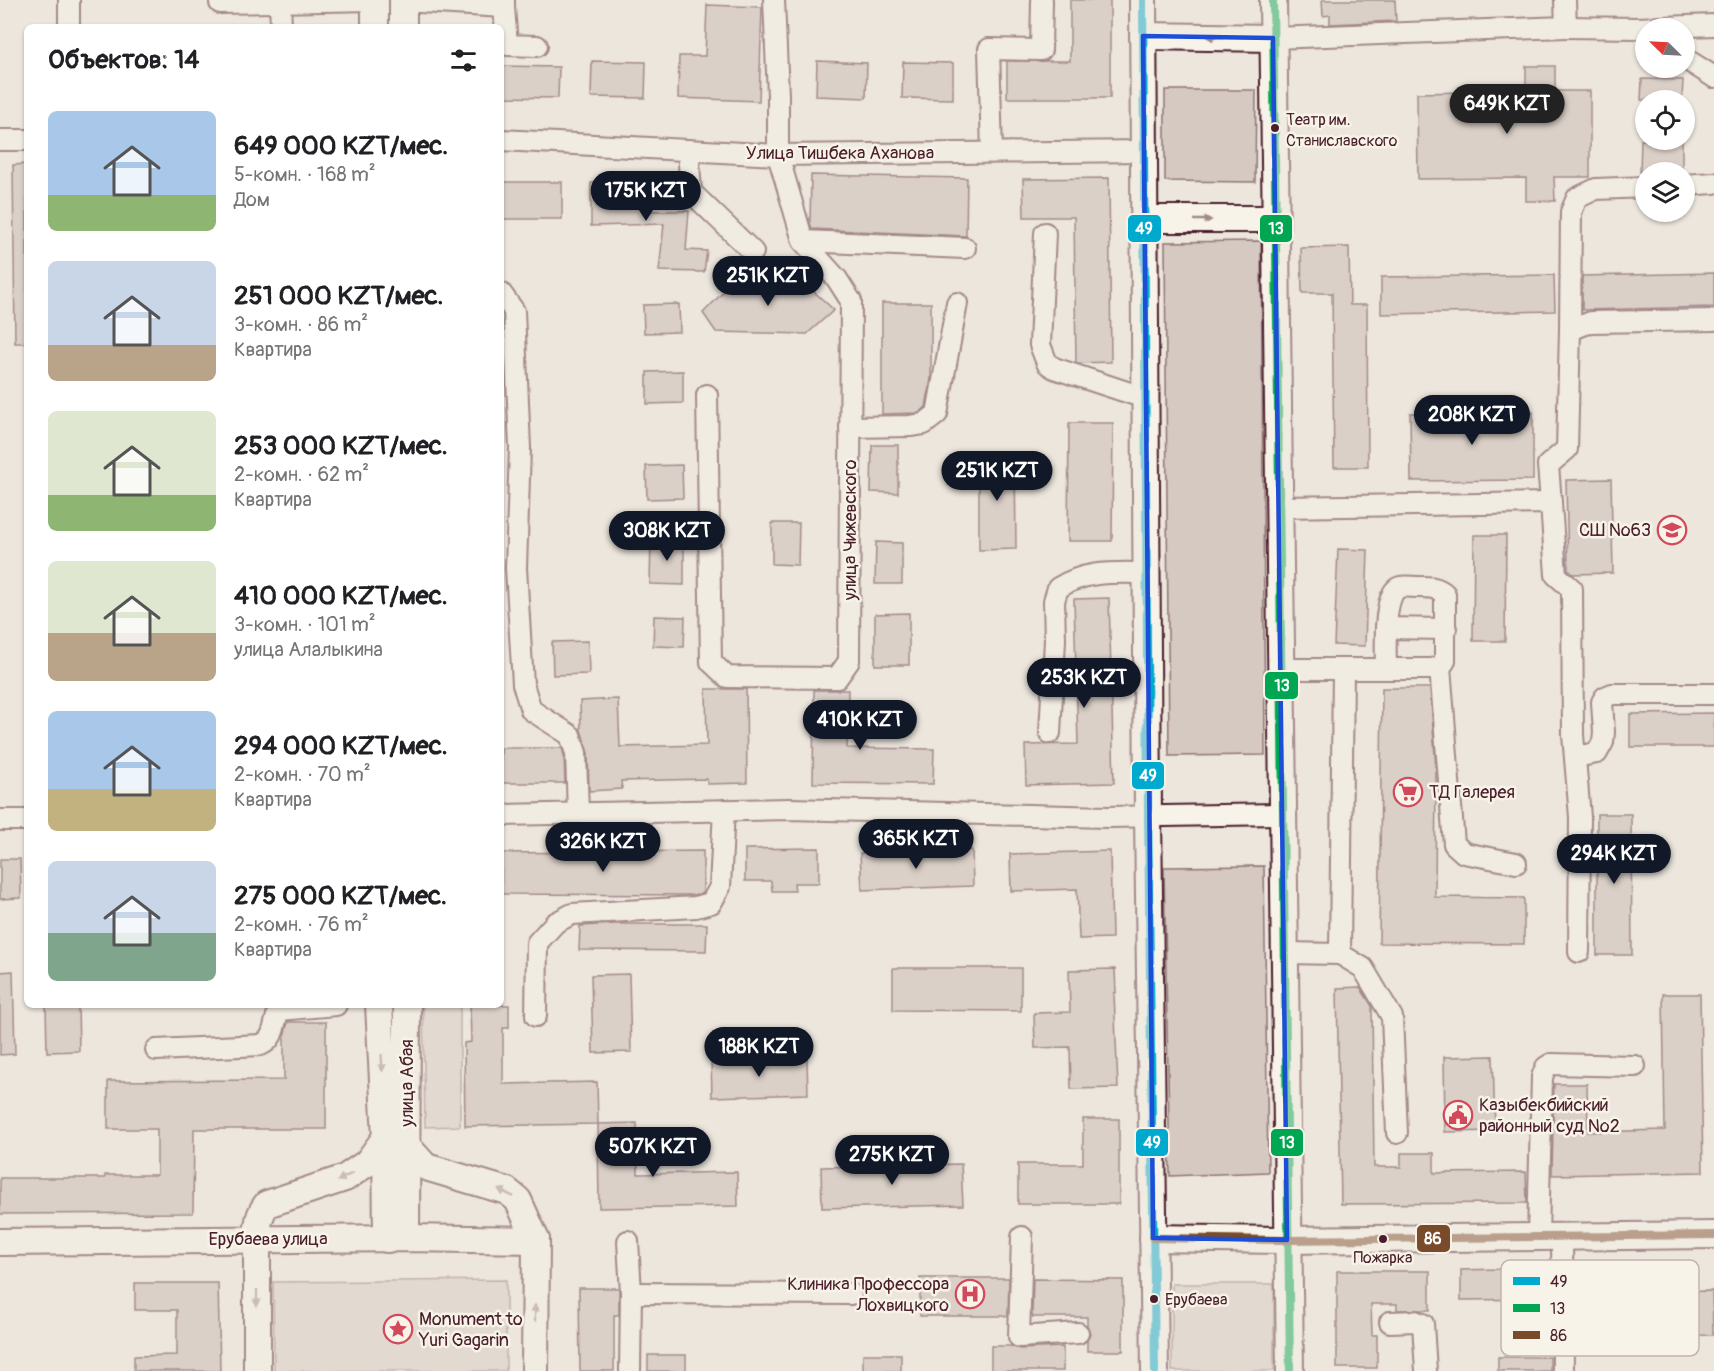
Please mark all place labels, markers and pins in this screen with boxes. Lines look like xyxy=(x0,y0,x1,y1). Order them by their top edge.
pin: 649K KZT xyxy=(1445,84,1569,135)
place label: Театр им. Станиславского xyxy=(1286,110,1398,151)
marker: Театр им. Станиславского xyxy=(1269,122,1281,134)
pin: 175K KZT xyxy=(584,171,708,222)
pin: 251K KZT xyxy=(706,256,830,307)
pin: 208K KZT xyxy=(1410,395,1534,446)
pin: 251K KZT xyxy=(935,451,1059,502)
pin: 308K KZT xyxy=(605,511,729,562)
school or university icon: СШ №63 xyxy=(1656,514,1688,546)
place label: СШ №63 xyxy=(1579,519,1651,542)
pin: 253K KZT xyxy=(1022,658,1146,709)
pin: 410K KZT xyxy=(798,700,922,751)
supermarket icon: ТД Галерея xyxy=(1392,776,1424,808)
place label: ТД Галерея xyxy=(1429,781,1515,804)
pin: 365K KZT xyxy=(854,819,978,870)
pin: 326K KZT xyxy=(541,822,665,873)
pin: 294K KZT xyxy=(1552,834,1676,885)
pin: 188K KZT xyxy=(697,1027,821,1078)
place label: Казыбекбийский районный суд №2 xyxy=(1479,1094,1620,1138)
public building icon: Казыбекбийский районный суд №2 xyxy=(1442,1099,1474,1131)
pin: 507K KZT xyxy=(591,1127,715,1178)
pin: 275K KZT xyxy=(830,1135,954,1186)
marker: Пожарка xyxy=(1377,1233,1389,1245)
place label: Пожарка xyxy=(1353,1248,1413,1268)
place label: Клиника Профессора Лохвицкого xyxy=(787,1273,949,1317)
hospital icon: Клиника Профессора Лохвицкого xyxy=(954,1278,986,1310)
place label: Ерубаева xyxy=(1165,1290,1228,1310)
marker: Ерубаева xyxy=(1148,1293,1160,1305)
place label: Monument to Yuri Gagarin xyxy=(418,1308,523,1352)
place icon: Monument to Yuri Gagarin xyxy=(382,1313,414,1345)

